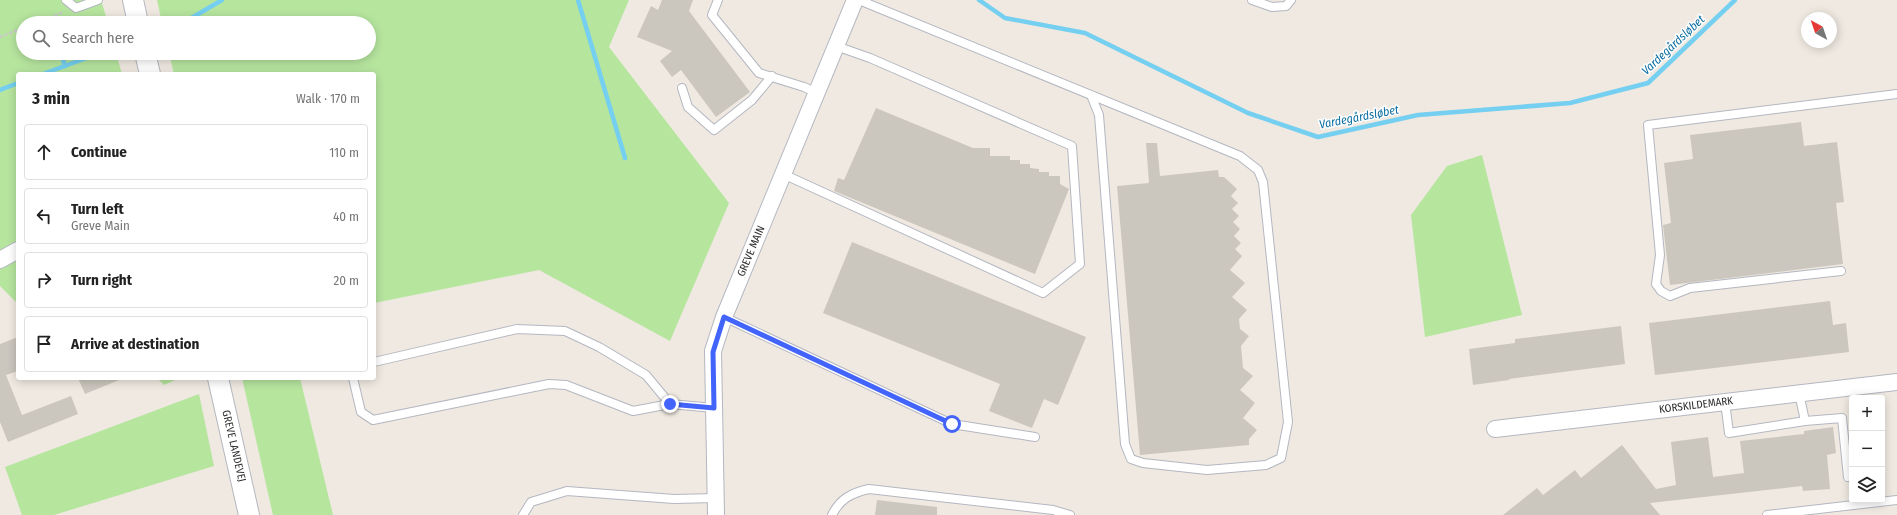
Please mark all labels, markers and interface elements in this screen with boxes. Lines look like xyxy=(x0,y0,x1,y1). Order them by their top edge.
water label: Vardegårdsløbet xyxy=(1639,12,1707,78)
north arrow xyxy=(1801,12,1837,48)
search box xyxy=(16,16,376,60)
icon: search xyxy=(30,27,52,49)
text: Search here xyxy=(62,29,134,47)
text: 3 min xyxy=(32,88,70,109)
text: Walk · 170 m xyxy=(296,91,360,106)
water label: Vardegårdsløbet xyxy=(1318,102,1400,132)
icon: ahead xyxy=(33,141,55,163)
text: Continue xyxy=(71,143,127,161)
text: 110 m xyxy=(329,145,359,160)
text: Turn left xyxy=(71,200,124,218)
icon: left xyxy=(33,205,55,227)
text: 40 m xyxy=(333,209,359,224)
text: Greve Main xyxy=(71,218,130,233)
street label: GREVE MAIN xyxy=(734,224,768,278)
icon: right xyxy=(33,269,55,291)
text: Turn right xyxy=(71,271,132,289)
text: 20 m xyxy=(333,273,359,288)
icon: arrive xyxy=(33,333,55,355)
text: Arrive at destination xyxy=(71,335,199,353)
street label: KORSKILDEMARK xyxy=(1658,394,1734,416)
route end xyxy=(661,395,679,413)
map controls xyxy=(1849,395,1885,503)
button: + xyxy=(1849,395,1885,431)
street label: GREVE LANDEVEJ xyxy=(219,409,249,483)
route start xyxy=(943,415,961,433)
button: − xyxy=(1849,431,1885,467)
button: layers xyxy=(1849,467,1885,503)

